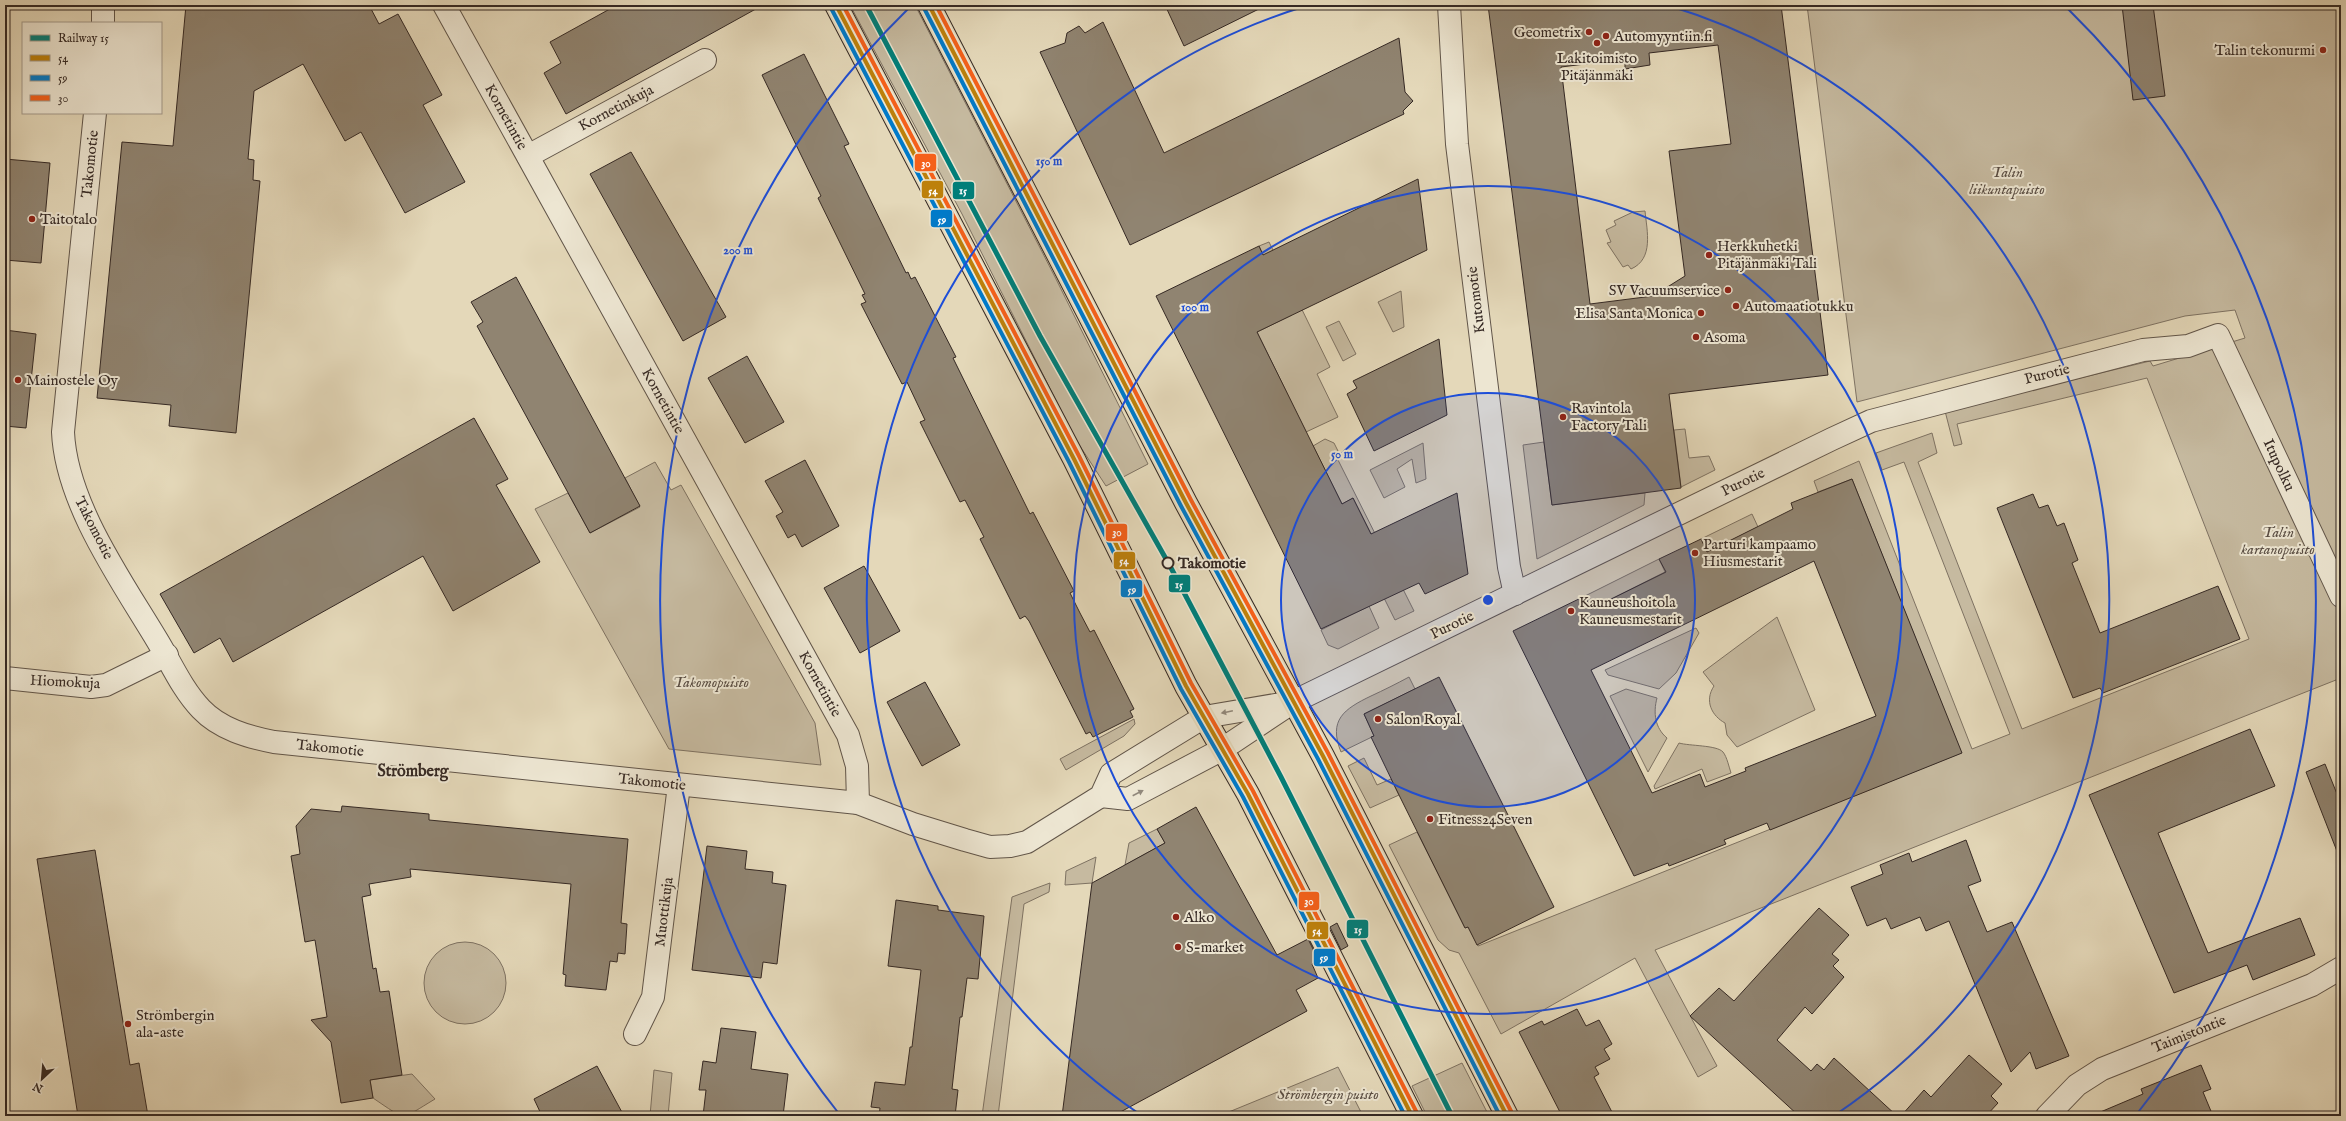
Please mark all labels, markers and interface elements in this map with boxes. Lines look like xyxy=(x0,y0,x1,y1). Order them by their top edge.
legend xyxy=(22,22,162,114)
place label: Geometrix xyxy=(1514,23,1582,42)
marker: Geometrix xyxy=(1584,27,1594,37)
place label: Automyyntiin.fi xyxy=(1613,27,1713,46)
text: Railway 15 xyxy=(58,31,109,46)
marker: Automyyntiin.fi xyxy=(1601,31,1611,41)
marker: Lakitoimisto Pitäjänmäki xyxy=(1592,38,1602,48)
place label: Talin tekonurmi xyxy=(2215,41,2315,60)
marker: Talin tekonurmi xyxy=(2318,45,2328,55)
place label: Lakitoimisto Pitäjänmäki xyxy=(1557,49,1637,85)
text: 54 xyxy=(58,51,68,66)
text: 59 xyxy=(58,71,68,86)
street label: Kornetinkuja xyxy=(575,80,657,136)
street label: Kornetintie xyxy=(480,81,532,153)
text: 30 xyxy=(58,91,68,106)
street label: Takomotie xyxy=(77,129,103,199)
line badge: 30 xyxy=(914,153,937,172)
text: 150 m xyxy=(1036,154,1063,169)
text: 30 xyxy=(921,157,931,171)
park label: Talin liikuntapuisto xyxy=(1969,163,2045,199)
line badge: 54 xyxy=(921,180,944,199)
line badge: 15 xyxy=(952,181,975,200)
text: 54 xyxy=(928,184,938,198)
text: 15 xyxy=(959,184,967,198)
line badge: 59 xyxy=(930,209,953,228)
place label: Taitotalo xyxy=(40,210,97,229)
text: 59 xyxy=(938,213,947,227)
marker: Taitotalo xyxy=(27,214,37,224)
place label: Herkkuhetki Pitäjänmäki Tali xyxy=(1717,237,1817,273)
text: 200 m xyxy=(723,243,753,258)
marker: Herkkuhetki Pitäjänmäki Tali xyxy=(1704,250,1714,260)
street label: Kutomotie xyxy=(1462,265,1490,335)
place label: SV Vacuumservice xyxy=(1609,281,1720,300)
marker: SV Vacuumservice xyxy=(1723,285,1733,295)
place label: Automaatiotukku xyxy=(1743,297,1854,316)
text: 100 m xyxy=(1181,300,1210,315)
marker: Automaatiotukku xyxy=(1731,301,1741,311)
place label: Elisa Santa Monica xyxy=(1576,304,1694,323)
marker: Elisa Santa Monica xyxy=(1696,308,1706,318)
place label: Asoma xyxy=(1703,328,1746,347)
marker: Asoma xyxy=(1691,332,1701,342)
street label: Purotie xyxy=(2022,359,2072,389)
street label: Kornetintie xyxy=(637,365,689,437)
place label: Mainostele Oy xyxy=(26,371,119,390)
marker: Mainostele Oy xyxy=(13,375,23,385)
place label: Ravintola Factory Tali xyxy=(1571,399,1647,435)
marker: Ravintola Factory Tali xyxy=(1558,412,1568,422)
street label: Itupolku xyxy=(2259,436,2299,494)
text: 50 m xyxy=(1331,447,1354,462)
street label: Purotie xyxy=(1718,463,1768,501)
street label: Takomotie xyxy=(70,493,118,563)
line badge: 30 xyxy=(1105,523,1128,542)
park label: Talin kartanopuisto xyxy=(2240,523,2315,559)
text: 30 xyxy=(1112,526,1122,540)
place label: Parturi kampaamo Hiusmestarit xyxy=(1703,535,1816,571)
marker: Parturi kampaamo Hiusmestarit xyxy=(1690,548,1700,558)
line badge: 54 xyxy=(1113,551,1136,570)
text: 54 xyxy=(1119,554,1129,568)
place label: Takomotie xyxy=(1177,554,1246,573)
marker: Takomotie xyxy=(1161,556,1175,570)
line badge: 15 xyxy=(1168,574,1191,593)
text: 15 xyxy=(1175,578,1183,592)
line badge: 59 xyxy=(1120,579,1143,598)
text: 59 xyxy=(1128,583,1137,597)
centre of rings xyxy=(1481,593,1495,607)
place label: Kauneushoitola Kauneusmestarit xyxy=(1579,593,1682,629)
street label: Purotie xyxy=(1427,606,1477,644)
marker: Kauneushoitola Kauneusmestarit xyxy=(1566,606,1576,616)
street label: Kornetintie xyxy=(794,648,846,720)
street label: Hiomokuja xyxy=(29,671,101,693)
park label: Takomopuisto xyxy=(673,673,749,692)
one-way arrow xyxy=(1220,710,1233,716)
place label: Salon Royal xyxy=(1386,710,1462,729)
marker: Salon Royal xyxy=(1373,714,1383,724)
street label: Takomotie xyxy=(295,735,365,761)
district label: Strömberg xyxy=(378,762,450,782)
street label: Takomotie xyxy=(617,769,687,795)
one-way arrow xyxy=(1133,790,1144,797)
place label: Fitness24Seven xyxy=(1438,810,1533,829)
marker: Fitness24Seven xyxy=(1425,814,1435,824)
street label: Muottikuja xyxy=(650,876,678,948)
line badge: 30 xyxy=(1298,891,1320,911)
text: 30 xyxy=(1304,895,1314,909)
place label: Alko xyxy=(1183,908,1214,927)
marker: Alko xyxy=(1171,912,1181,922)
line badge: 15 xyxy=(1346,919,1369,939)
line badge: 54 xyxy=(1306,921,1329,940)
text: 15 xyxy=(1354,923,1362,937)
text: 54 xyxy=(1312,924,1322,938)
place label: S-market xyxy=(1186,938,1244,957)
marker: S-market xyxy=(1173,942,1183,952)
line badge: 59 xyxy=(1313,948,1336,967)
text: 59 xyxy=(1320,951,1329,965)
place label: Strömbergin ala-aste xyxy=(136,1006,215,1042)
street label: Taimistontie xyxy=(2149,1010,2229,1057)
marker: Strömbergin ala-aste xyxy=(123,1019,133,1029)
north arrow xyxy=(22,1059,62,1099)
text: N xyxy=(30,1079,46,1096)
park label: Strömbergin puisto xyxy=(1277,1085,1379,1105)

